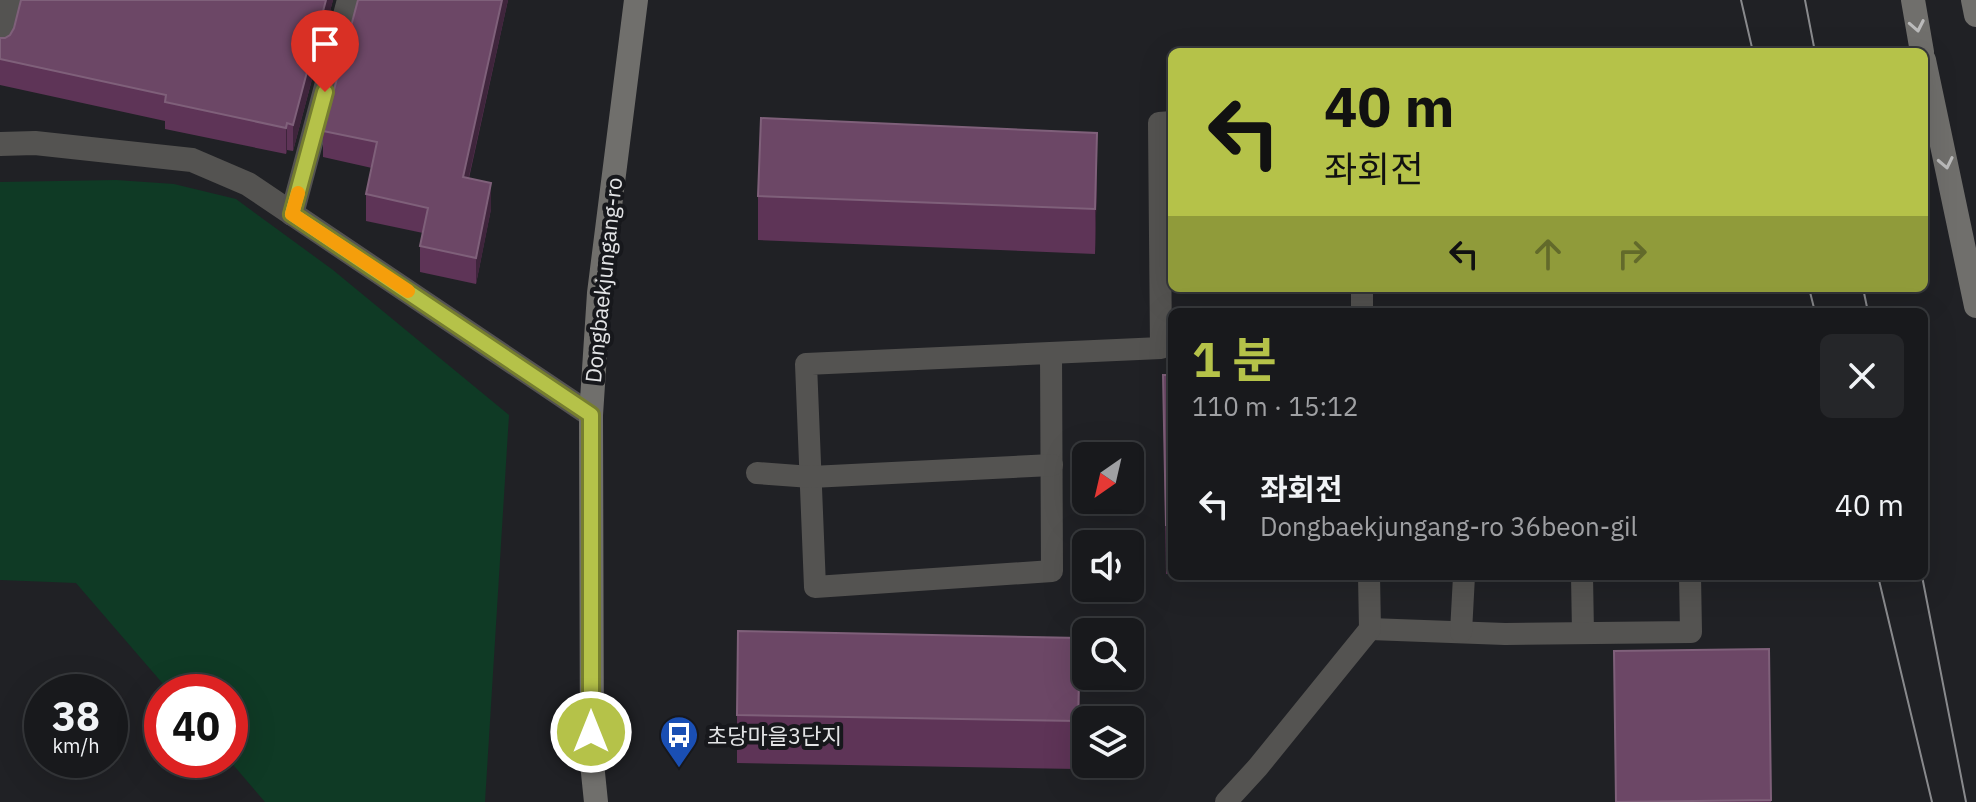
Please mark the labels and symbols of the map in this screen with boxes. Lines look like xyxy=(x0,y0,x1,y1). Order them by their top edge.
pin xyxy=(291,10,359,92)
one-way arrow xyxy=(1908,19,1925,33)
one-way arrow xyxy=(1937,156,1954,170)
street label: Dongbaekjungang-ro xyxy=(578,176,628,384)
north arrow xyxy=(1072,442,1144,514)
speed limit sign: 40 xyxy=(144,674,248,778)
position arrow xyxy=(549,690,633,774)
bus stop icon: 초당마을3단지 xyxy=(658,714,700,769)
place label: 초당마을3단지 xyxy=(707,721,842,750)

